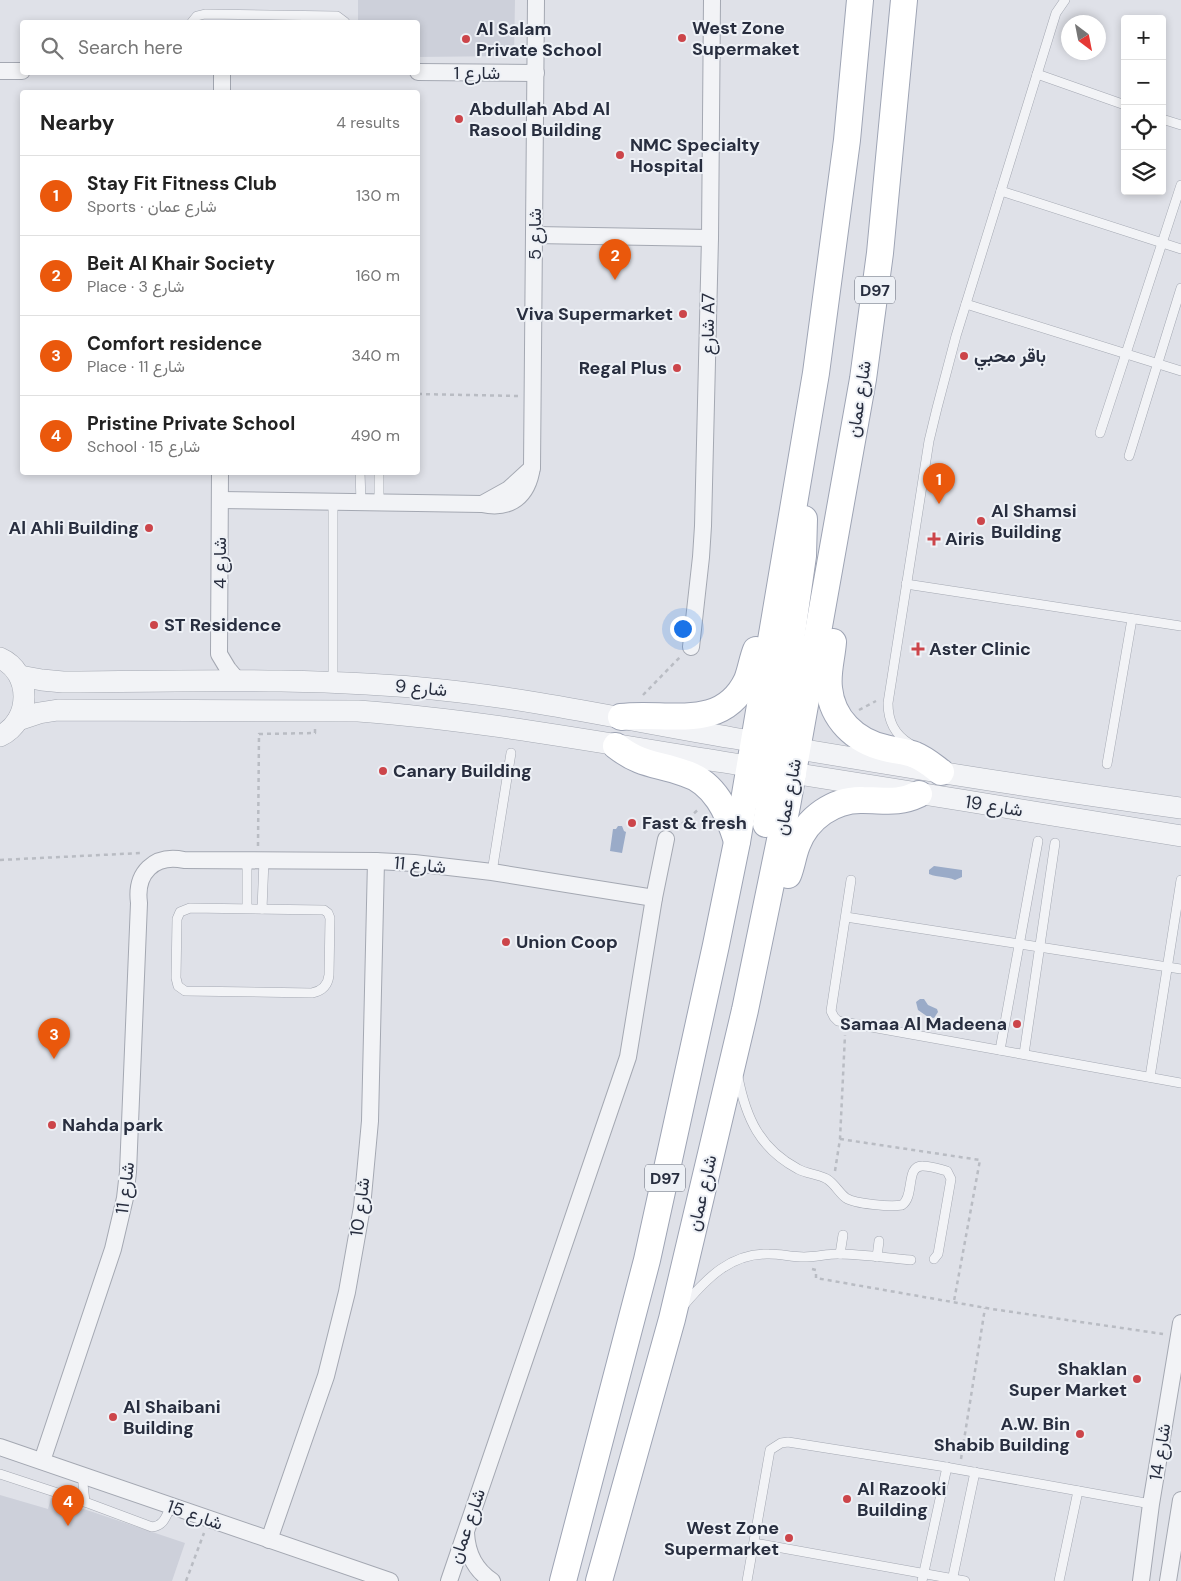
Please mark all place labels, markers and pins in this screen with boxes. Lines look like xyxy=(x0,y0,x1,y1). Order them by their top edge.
place label: West Zone Supermaket xyxy=(692,16,800,61)
place label: Al Salam Private School xyxy=(476,17,602,62)
marker: West Zone Supermaket xyxy=(676,32,688,44)
marker: Al Salam Private School xyxy=(460,33,472,45)
place label: Abdullah Abd Al Rasool Building xyxy=(469,97,610,142)
marker: Abdullah Abd Al Rasool Building xyxy=(453,113,465,125)
place label: NMC Specialty Hospital xyxy=(630,133,760,178)
marker: NMC Specialty Hospital xyxy=(614,149,626,161)
pin: 2 xyxy=(599,239,631,280)
place label: Viva Supermarket xyxy=(516,302,673,326)
marker: Viva Supermarket xyxy=(677,308,689,320)
place label: باقر محبي xyxy=(974,344,1046,371)
marker: باقر محبي xyxy=(958,350,970,362)
place label: Regal Plus xyxy=(579,356,667,380)
marker: Regal Plus xyxy=(671,362,683,374)
pin: 1 xyxy=(923,463,955,504)
place label: Al Shamsi Building xyxy=(991,499,1077,544)
marker: Al Shamsi Building xyxy=(975,515,987,527)
place label: Al Ahli Building xyxy=(8,516,139,540)
marker: Al Ahli Building xyxy=(143,522,155,534)
place label: Airis xyxy=(945,527,985,551)
marker: Airis xyxy=(927,532,941,546)
place label: ST Residence xyxy=(164,613,282,637)
marker: ST Residence xyxy=(148,619,160,631)
place label: Aster Clinic xyxy=(929,637,1031,661)
marker: Aster Clinic xyxy=(911,642,925,656)
place label: Canary Building xyxy=(393,759,532,783)
marker: Canary Building xyxy=(377,765,389,777)
place label: Fast & fresh xyxy=(642,811,747,835)
marker: Fast & fresh xyxy=(626,817,638,829)
place label: Union Coop xyxy=(516,930,618,954)
marker: Union Coop xyxy=(500,936,512,948)
place label: Samaa Al Madeena xyxy=(840,1012,1007,1036)
pin: 3 xyxy=(38,1018,70,1059)
marker: Samaa Al Madeena xyxy=(1011,1018,1023,1030)
place label: Nahda park xyxy=(62,1113,164,1137)
marker: Nahda park xyxy=(46,1119,58,1131)
place label: Shaklan Super Market xyxy=(1009,1357,1127,1402)
marker: Shaklan Super Market xyxy=(1131,1373,1143,1385)
place label: Al Shaibani Building xyxy=(123,1395,221,1440)
marker: Al Shaibani Building xyxy=(107,1411,119,1423)
place label: A.W. Bin Shabib Building xyxy=(934,1412,1070,1457)
marker: A.W. Bin Shabib Building xyxy=(1074,1428,1086,1440)
place label: Al Razooki Building xyxy=(857,1477,946,1522)
pin: 4 xyxy=(52,1485,84,1526)
marker: Al Razooki Building xyxy=(841,1493,853,1505)
place label: West Zone Supermarket xyxy=(664,1516,779,1561)
marker: West Zone Supermarket xyxy=(783,1532,795,1544)

